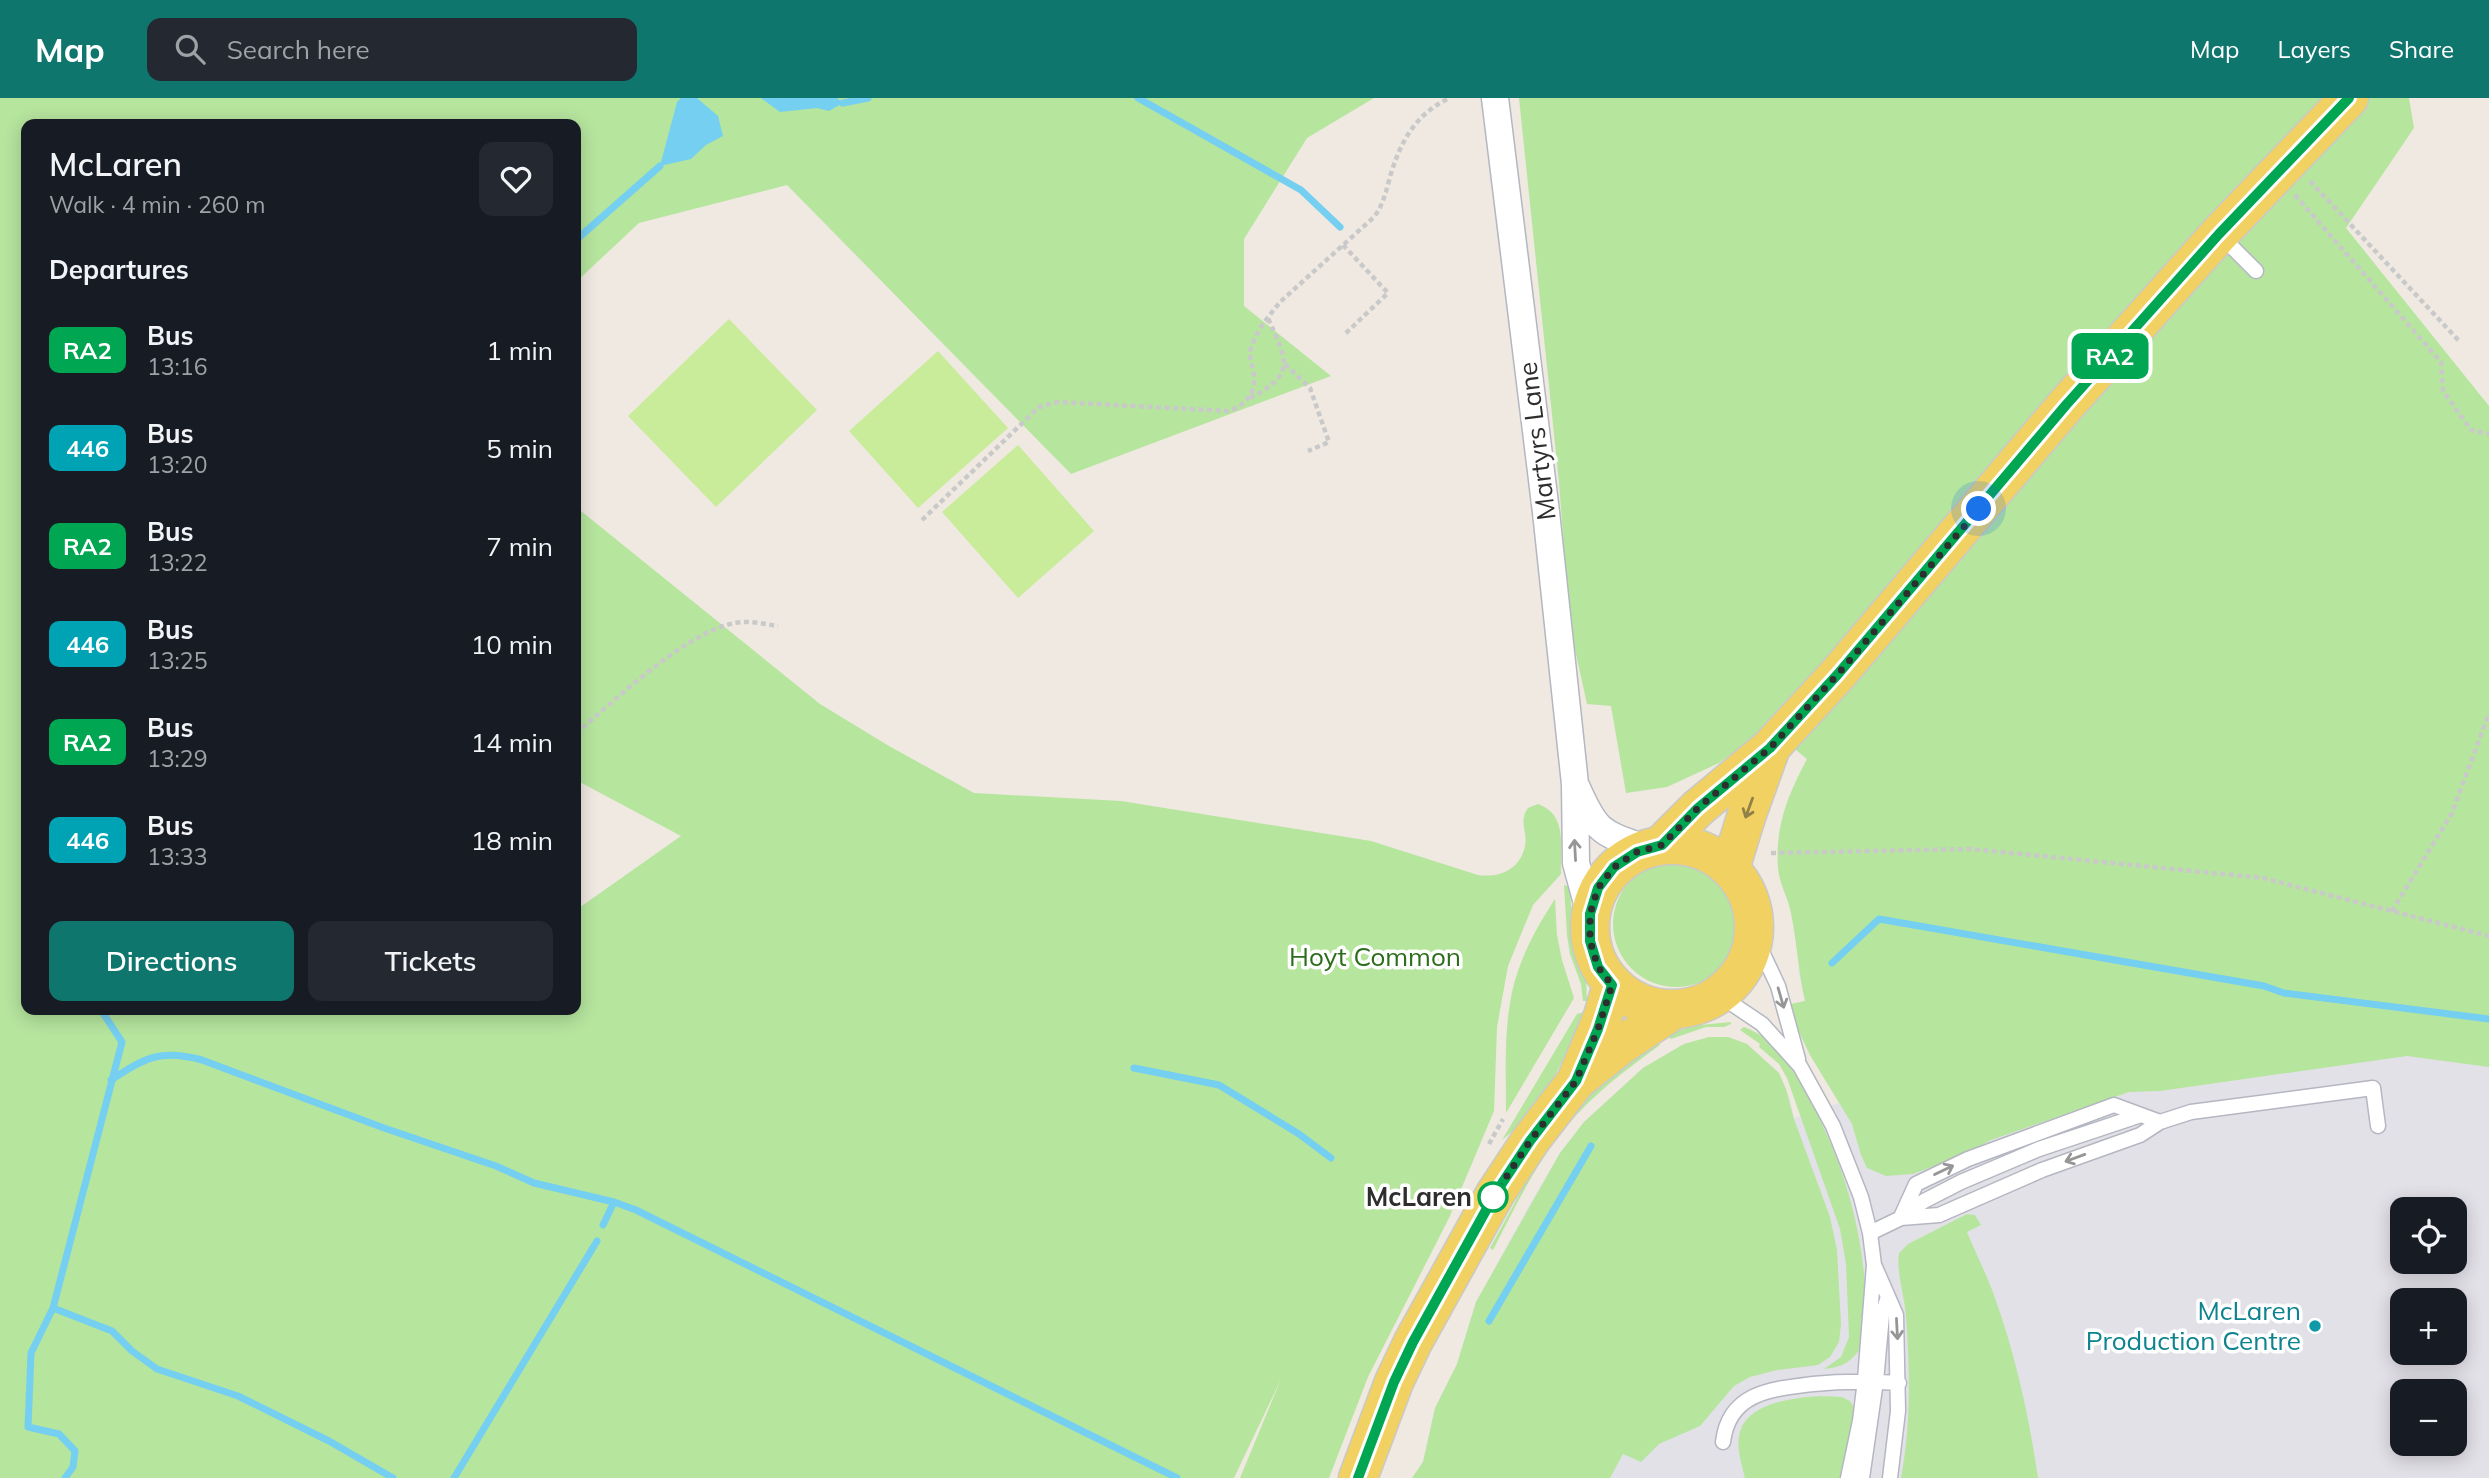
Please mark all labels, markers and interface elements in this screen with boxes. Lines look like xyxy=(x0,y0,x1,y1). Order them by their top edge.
search box xyxy=(147,18,637,81)
text: Map xyxy=(35,29,105,70)
icon: search xyxy=(171,30,209,68)
text: Search here xyxy=(227,33,370,66)
text: Map xyxy=(2190,34,2239,64)
text: Layers xyxy=(2277,34,2351,64)
text: Share xyxy=(2389,34,2454,64)
button: heart xyxy=(479,142,553,216)
text: McLaren xyxy=(49,143,182,184)
text: Walk · 4 min · 260 m xyxy=(49,190,266,219)
text: Departures xyxy=(49,253,189,286)
text: Bus xyxy=(147,319,193,352)
line badge: RA2 xyxy=(2070,333,2150,379)
text: 1 min xyxy=(486,334,553,367)
text: RA2 xyxy=(63,335,112,365)
text: RA2 xyxy=(2086,341,2134,371)
text: 13:16 xyxy=(147,352,207,381)
street label: Martyrs Lane xyxy=(1510,360,1563,522)
text: Bus xyxy=(147,417,193,450)
text: 5 min xyxy=(486,432,553,465)
text: 446 xyxy=(66,433,109,463)
text: 13:20 xyxy=(147,450,207,479)
your location xyxy=(1961,491,1996,526)
text: Bus xyxy=(147,515,193,548)
text: 7 min xyxy=(486,530,553,563)
text: RA2 xyxy=(63,531,112,561)
text: 13:22 xyxy=(147,548,207,577)
text: Bus xyxy=(147,613,193,646)
text: 10 min xyxy=(471,628,553,661)
text: 446 xyxy=(66,629,109,659)
text: 13:25 xyxy=(147,646,207,675)
text: Bus xyxy=(147,711,193,744)
text: 14 min xyxy=(471,726,553,759)
text: RA2 xyxy=(63,727,112,757)
text: 13:29 xyxy=(147,744,207,773)
one-way arrow xyxy=(1742,797,1754,819)
text: Bus xyxy=(147,809,193,842)
text: 18 min xyxy=(471,824,553,857)
text: 446 xyxy=(66,825,109,855)
one-way arrow xyxy=(1568,839,1581,862)
text: 13:33 xyxy=(147,842,207,871)
button: Directions xyxy=(49,921,294,1001)
button: Tickets xyxy=(308,921,553,1001)
park label: Hoyt Common xyxy=(1289,940,1461,973)
one-way arrow xyxy=(1775,986,1788,1009)
one-way arrow xyxy=(2064,1153,2086,1165)
one-way arrow xyxy=(1933,1163,1954,1177)
place label: McLaren xyxy=(1366,1180,1472,1213)
marker: McLaren xyxy=(1478,1182,1508,1212)
map controls xyxy=(2390,1197,2467,1456)
button: locate xyxy=(2390,1197,2467,1274)
button: + xyxy=(2390,1288,2467,1365)
place label: McLaren Production Centre xyxy=(2086,1294,2301,1357)
one-way arrow xyxy=(1890,1317,1903,1340)
marker: McLaren Production Centre xyxy=(2307,1318,2323,1334)
button: − xyxy=(2390,1379,2467,1456)

